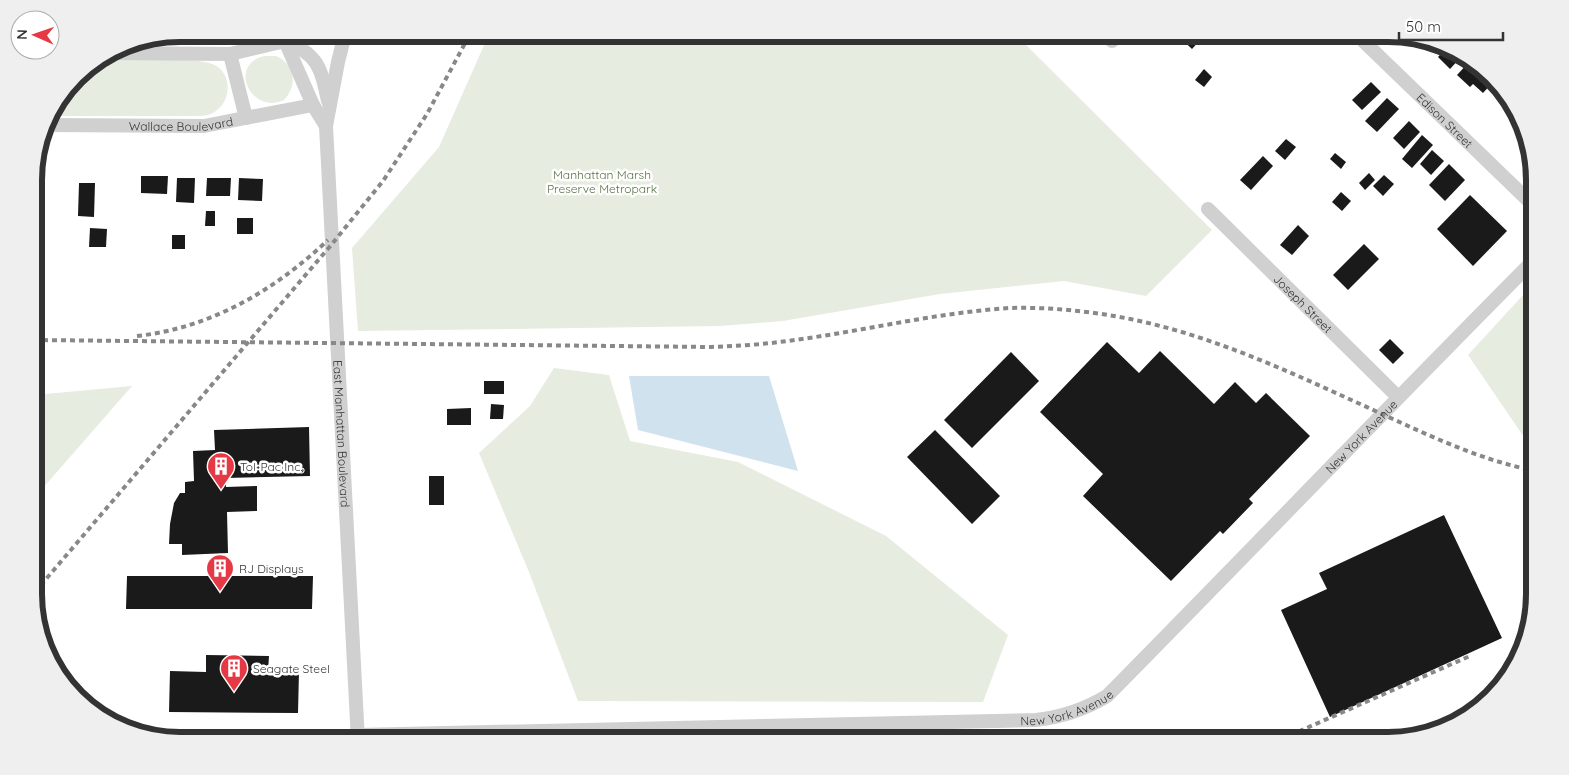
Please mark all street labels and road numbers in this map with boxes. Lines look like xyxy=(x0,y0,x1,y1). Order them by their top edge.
street label: Edison Street xyxy=(1414,90,1476,151)
street label: Wallace Boulevard xyxy=(129,113,234,134)
street label: Joseph Street xyxy=(1271,271,1336,336)
street label: East Manhattan Boulevard xyxy=(331,360,353,508)
street label: New York Avenue xyxy=(1322,396,1400,476)
street label: New York Avenue xyxy=(1020,687,1116,728)

